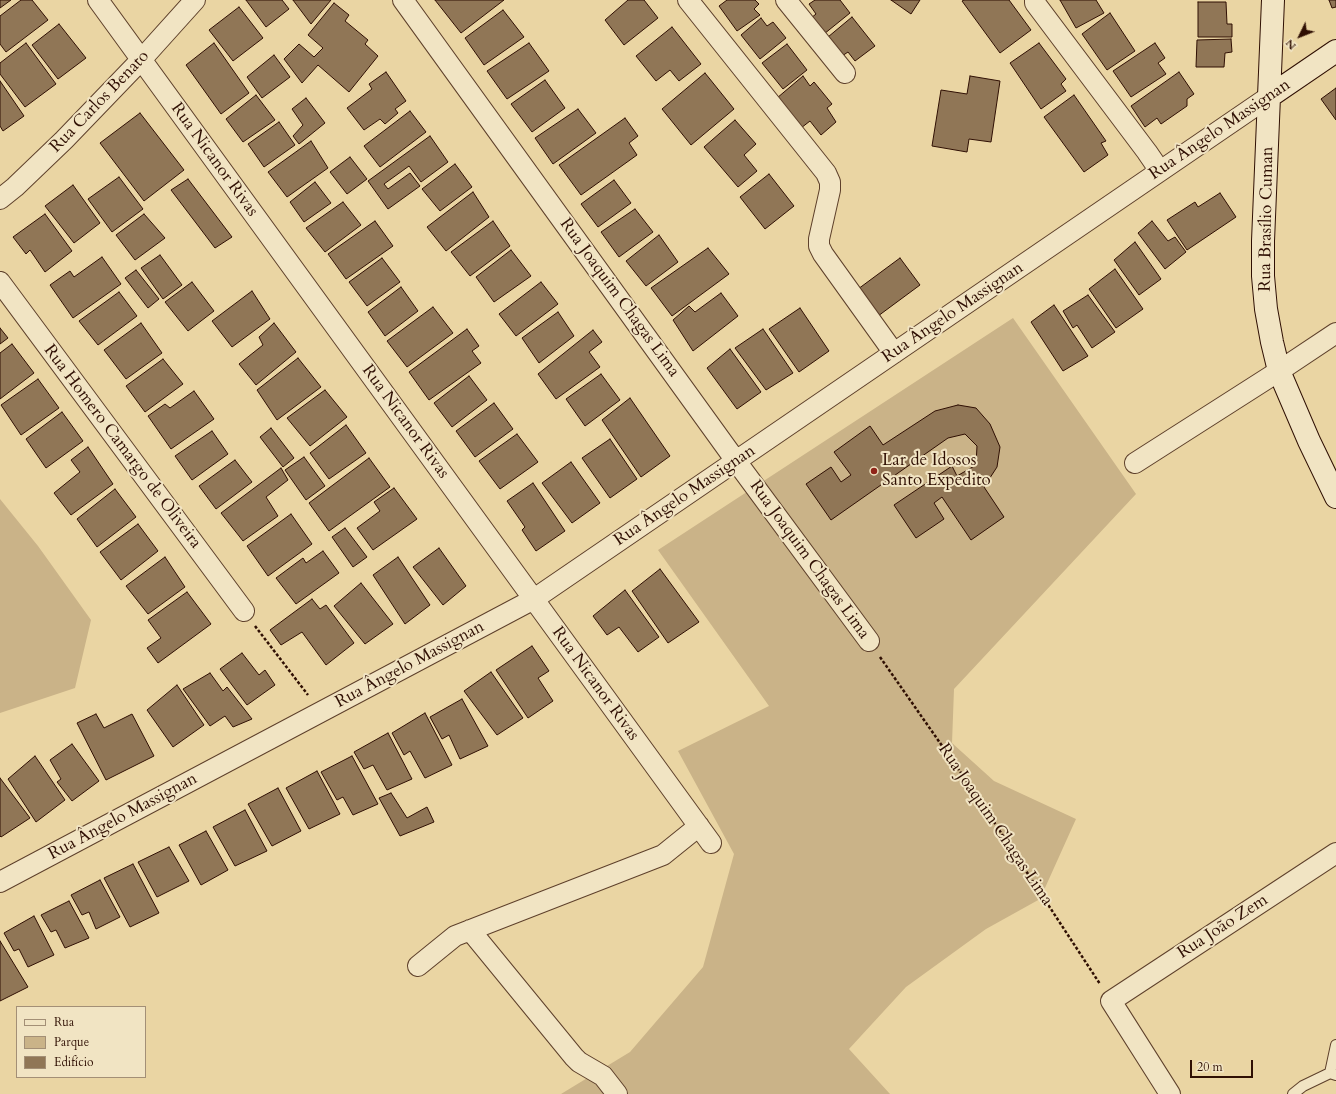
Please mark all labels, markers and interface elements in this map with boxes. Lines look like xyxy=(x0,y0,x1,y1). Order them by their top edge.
north arrow xyxy=(1280,16,1320,56)
text: N xyxy=(1282,36,1300,53)
street label: Rua Carlos Benato xyxy=(46,47,154,157)
street label: Rua Ângelo Massignan xyxy=(1146,75,1294,185)
street label: Rua Nicanor Rivas xyxy=(166,99,262,221)
street label: Rua Brasílio Cuman xyxy=(1256,146,1278,292)
street label: Rua Joaquim Chagas Lima xyxy=(555,215,683,381)
street label: Rua Ângelo Massignan xyxy=(879,258,1027,368)
street label: Rua Homero Camargo de Oliveira xyxy=(39,341,205,553)
street label: Rua Nicanor Rivas xyxy=(357,361,453,483)
street label: Rua Ângelo Massignan xyxy=(611,441,759,551)
place label: Lar de Idosos Santo Expedito xyxy=(882,451,991,491)
marker: Lar de Idosos Santo Expedito xyxy=(869,466,879,476)
street label: Rua Joaquim Chagas Lima xyxy=(745,477,873,643)
street label: Rua Ângelo Massignan xyxy=(332,617,488,713)
street label: Rua Nicanor Rivas xyxy=(547,623,643,745)
street label: Rua Joaquim Chagas Lima xyxy=(933,740,1057,910)
street label: Rua Ângelo Massignan xyxy=(45,769,201,865)
street label: Rua João Zem xyxy=(1174,890,1272,964)
legend xyxy=(16,1006,146,1078)
text: Rua xyxy=(54,1014,74,1030)
text: Parque xyxy=(54,1034,89,1050)
scale bar xyxy=(1192,1052,1255,1078)
text: Edifício xyxy=(54,1054,94,1070)
text: 20 m xyxy=(1197,1059,1223,1075)

